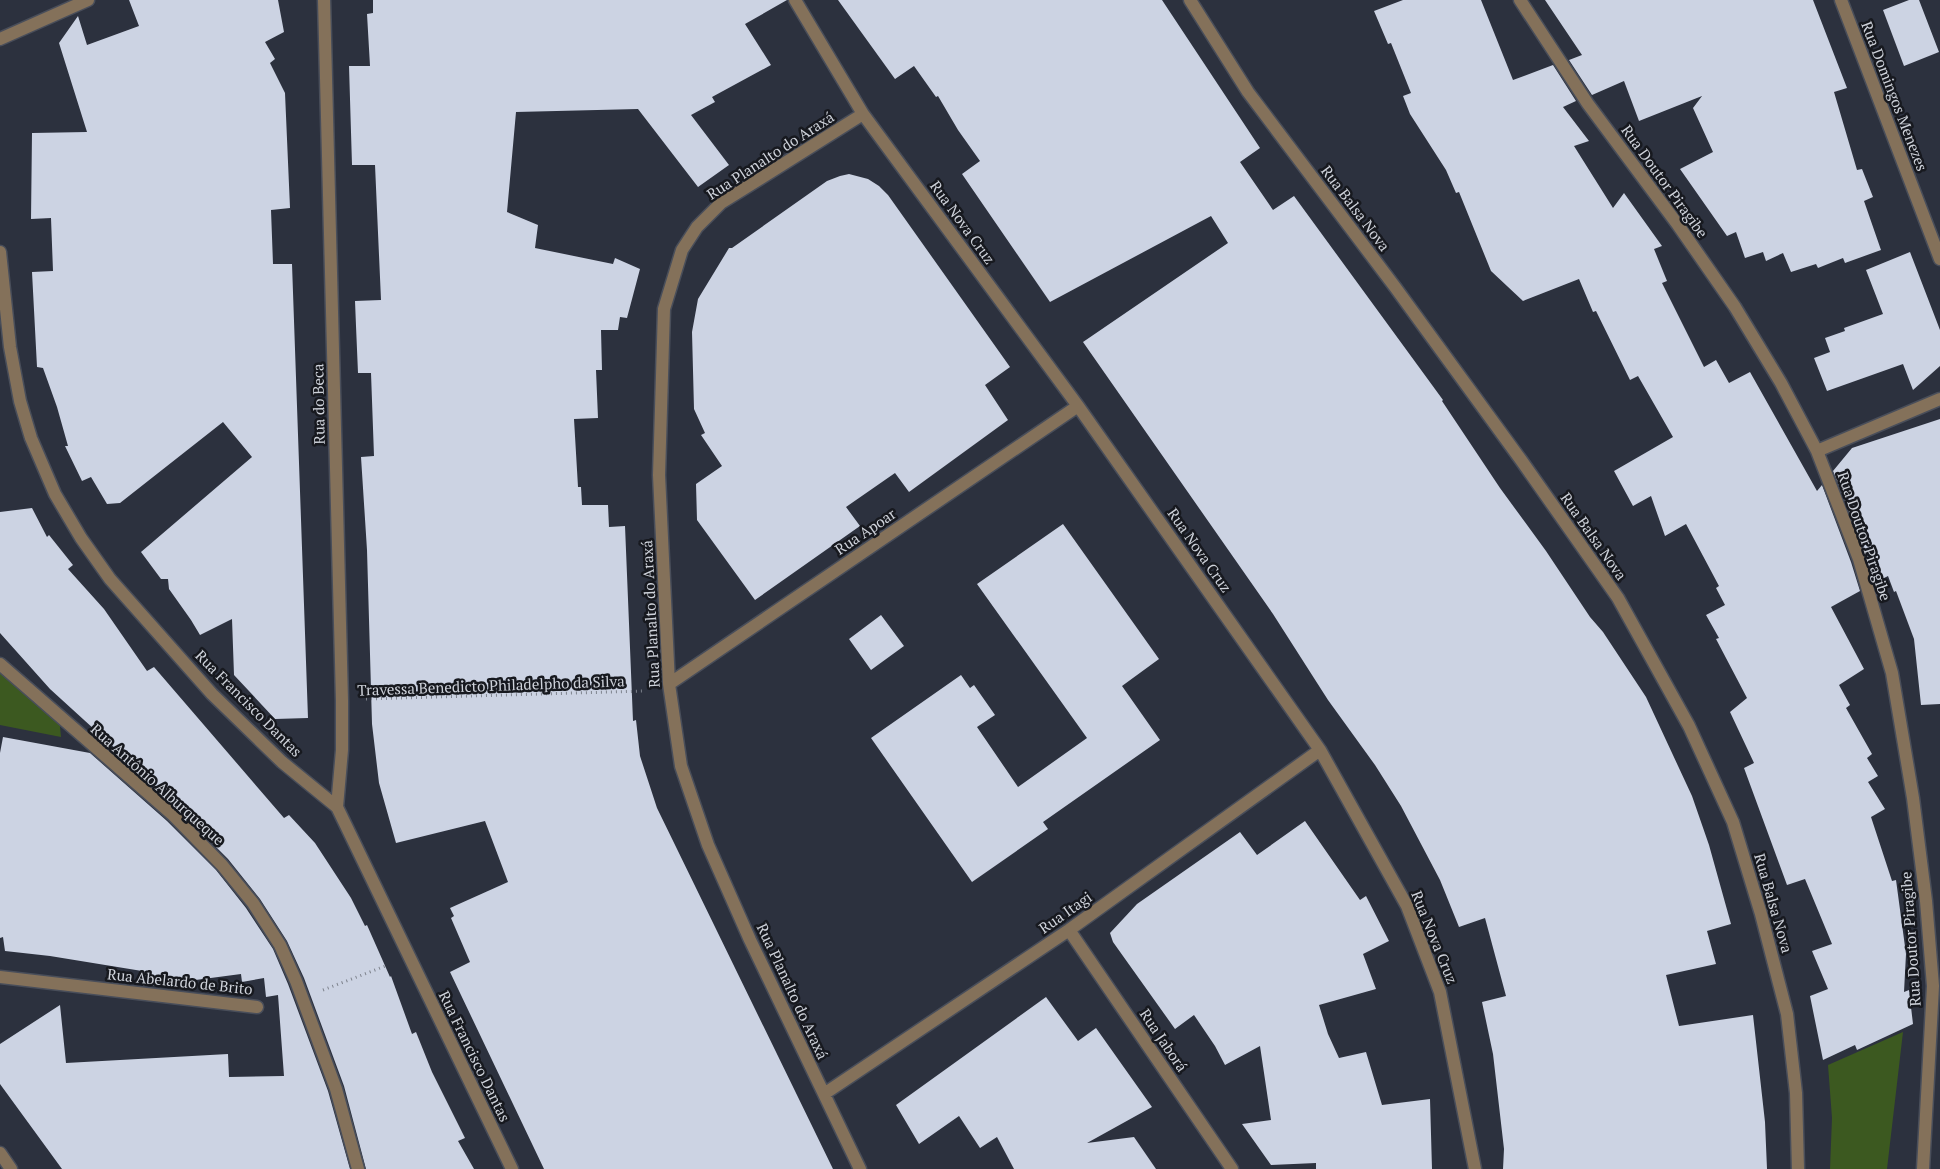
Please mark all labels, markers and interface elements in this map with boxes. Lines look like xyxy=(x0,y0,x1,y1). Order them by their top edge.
street label: Rua Domingos Menezes xyxy=(1857,18,1933,174)
street label: Rua Planalto do Araxá xyxy=(703,106,838,204)
street label: Rua Doutor Piragibe xyxy=(1617,120,1713,242)
street label: Rua Balsa Nova xyxy=(1317,161,1395,255)
street label: Rua Nova Cruz xyxy=(926,176,1000,268)
street label: Rua do Beca xyxy=(307,363,329,445)
street label: Rua Doutor Piragibe xyxy=(1834,469,1896,603)
street label: Rua Balsa Nova xyxy=(1556,488,1632,584)
street label: Rua Apoar xyxy=(831,503,900,559)
street label: Rua Nova Cruz xyxy=(1164,504,1236,596)
street label: Rua Planalto do Araxá xyxy=(636,539,664,688)
street label: Rua Francisco Dantas xyxy=(191,645,307,761)
street label: Travessa Benedicto Philadelpho da Silva xyxy=(357,670,625,700)
street label: Rua Antônio Alburqueque xyxy=(87,719,229,849)
street label: Rua Balsa Nova xyxy=(1750,851,1798,955)
street label: Rua Doutor Piragibe xyxy=(1895,871,1925,1007)
street label: Rua Itagi xyxy=(1035,887,1095,937)
street label: Rua Nova Cruz xyxy=(1407,888,1463,986)
street label: Rua Planalto do Araxá xyxy=(753,920,833,1063)
street label: Rua Abelardo de Brito xyxy=(106,963,254,999)
street label: Rua Francisco Dantas xyxy=(435,987,515,1125)
street label: Rua Jaborá xyxy=(1136,1005,1193,1076)

